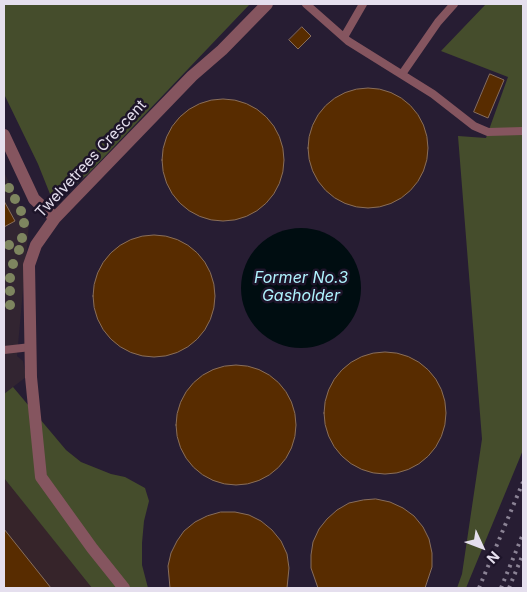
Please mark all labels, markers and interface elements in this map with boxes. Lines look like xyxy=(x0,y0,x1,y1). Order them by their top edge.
street label: Twelvetrees Crescent xyxy=(32,97,150,221)
water label: Former No.3 Gasholder xyxy=(254,268,348,306)
north arrow xyxy=(457,522,507,572)
text: N xyxy=(483,548,503,567)

